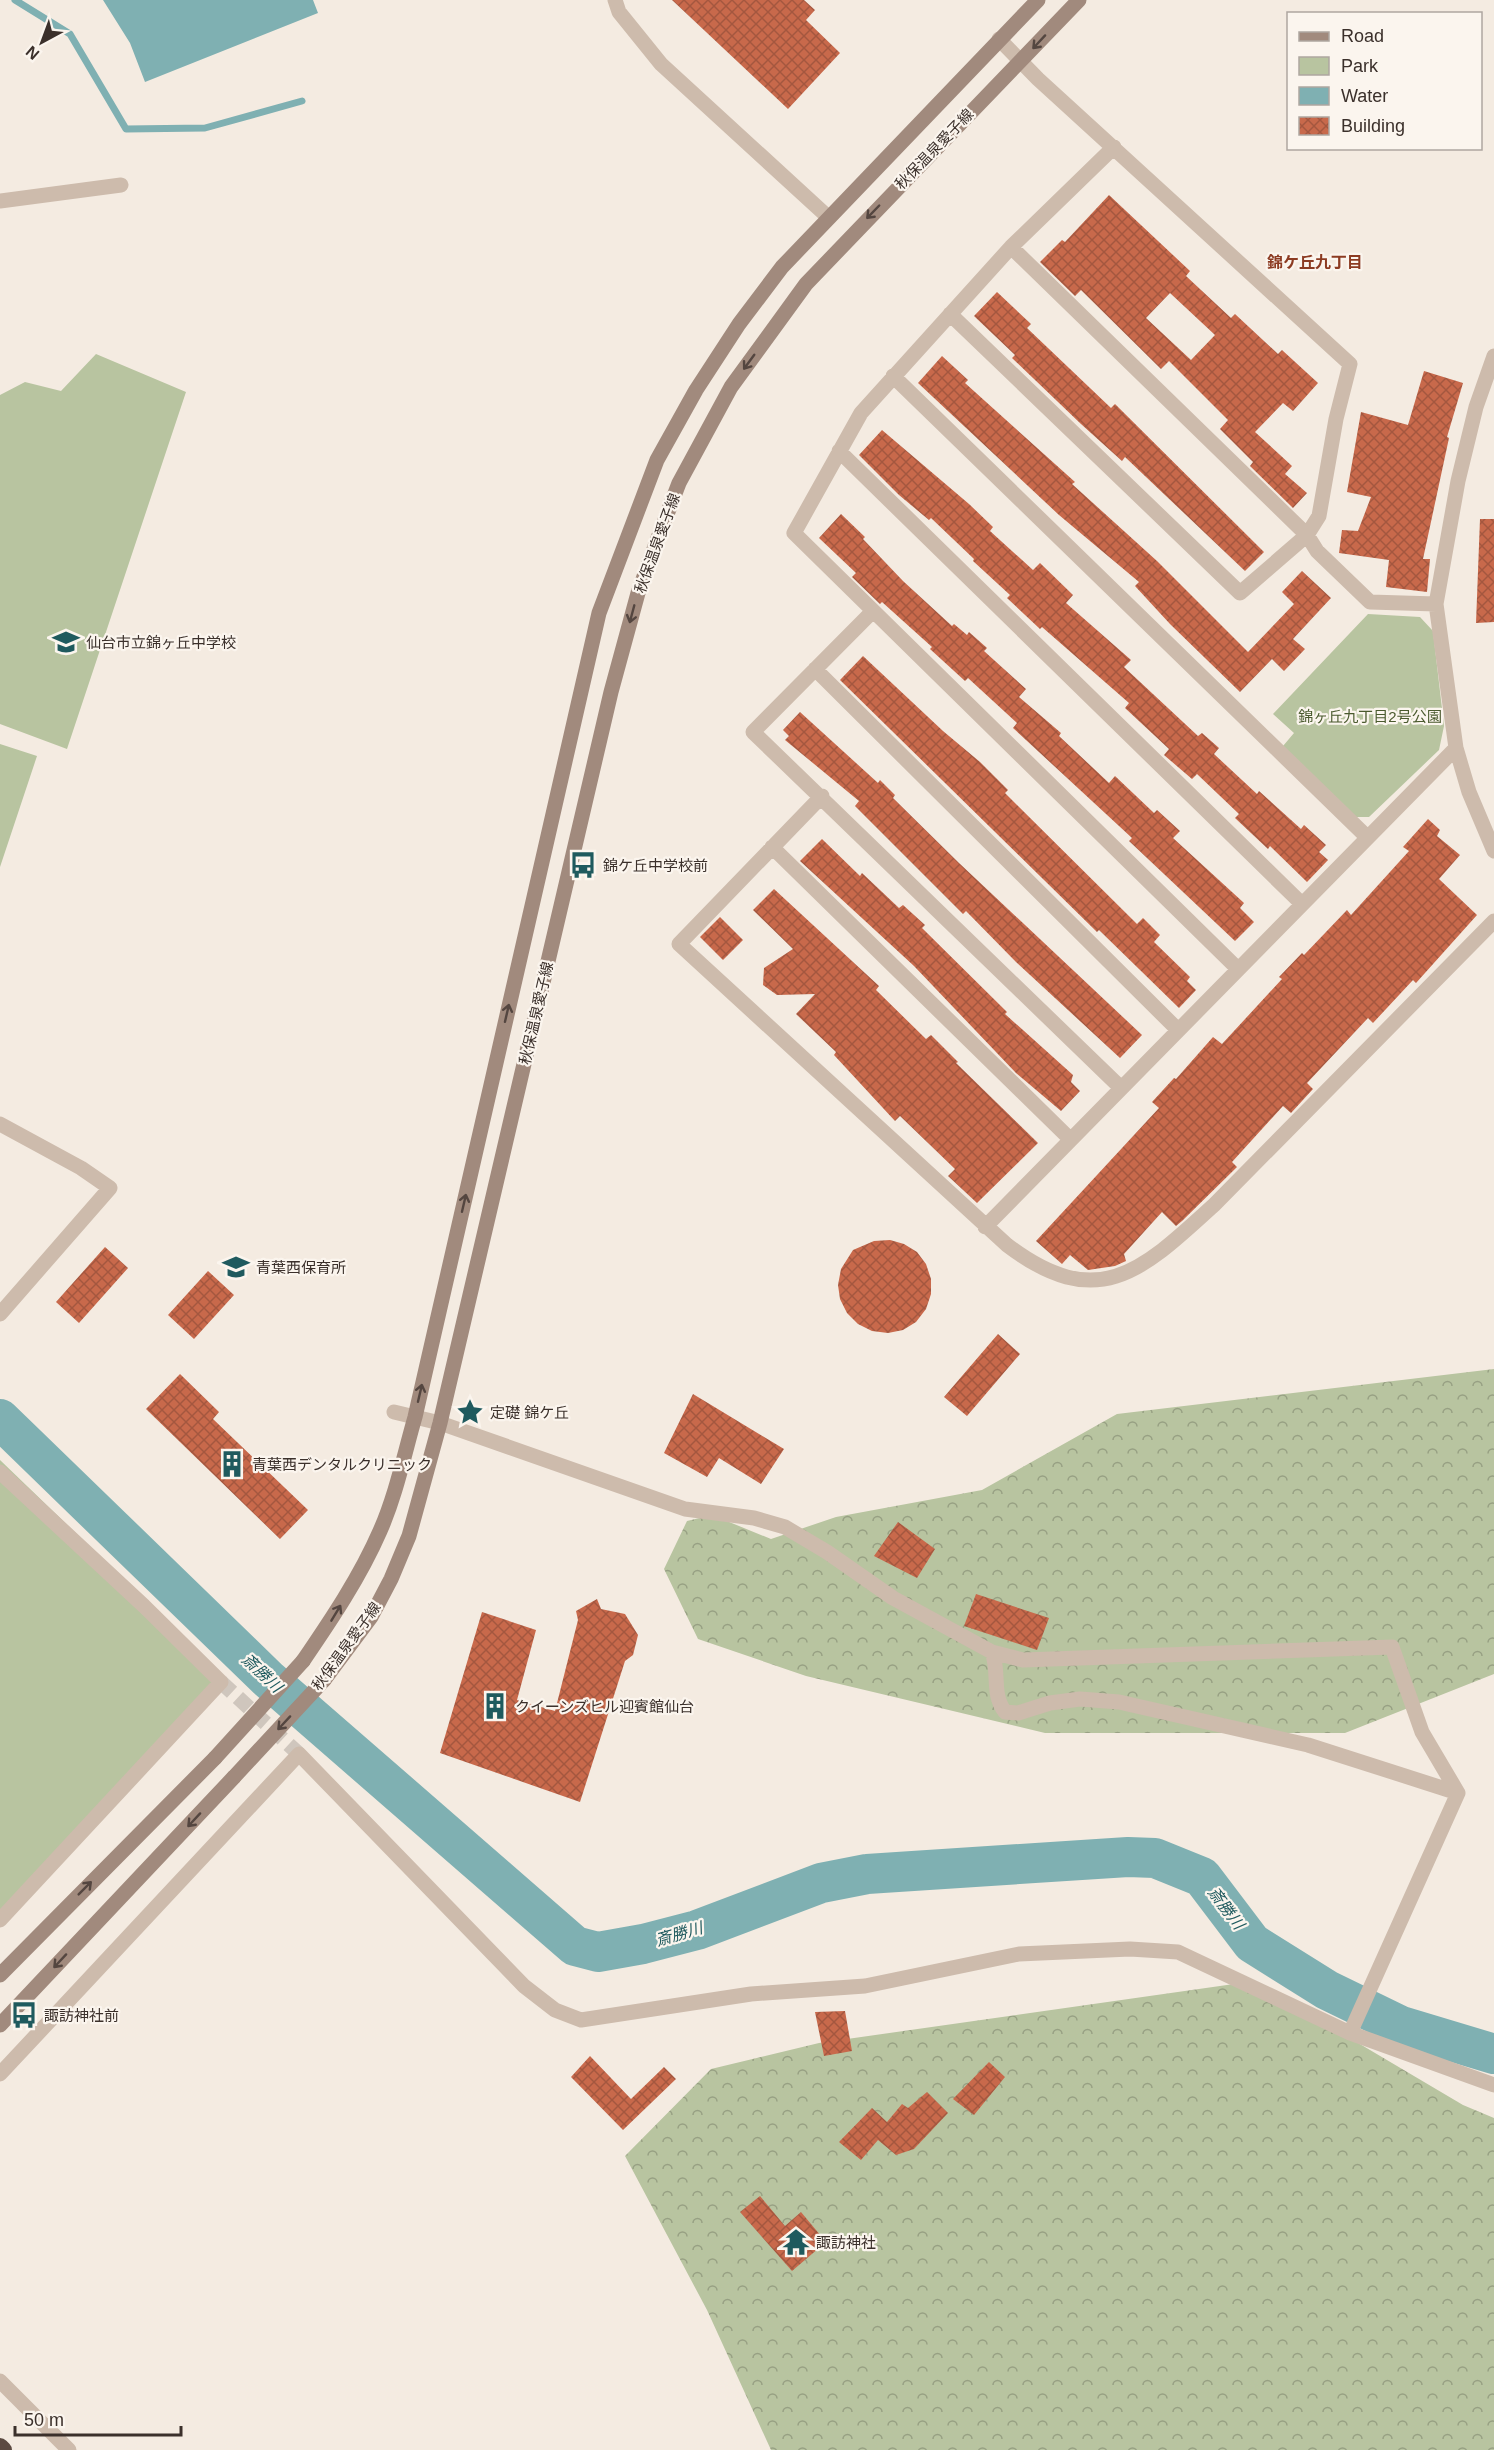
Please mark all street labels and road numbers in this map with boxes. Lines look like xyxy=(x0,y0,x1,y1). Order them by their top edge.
street label: 秋保温泉愛子線 xyxy=(891,105,977,193)
street label: 秋保温泉愛子線 xyxy=(631,491,683,595)
street label: 秋保温泉愛子線 xyxy=(516,960,556,1066)
street label: 秋保温泉愛子線 xyxy=(308,1599,384,1693)

